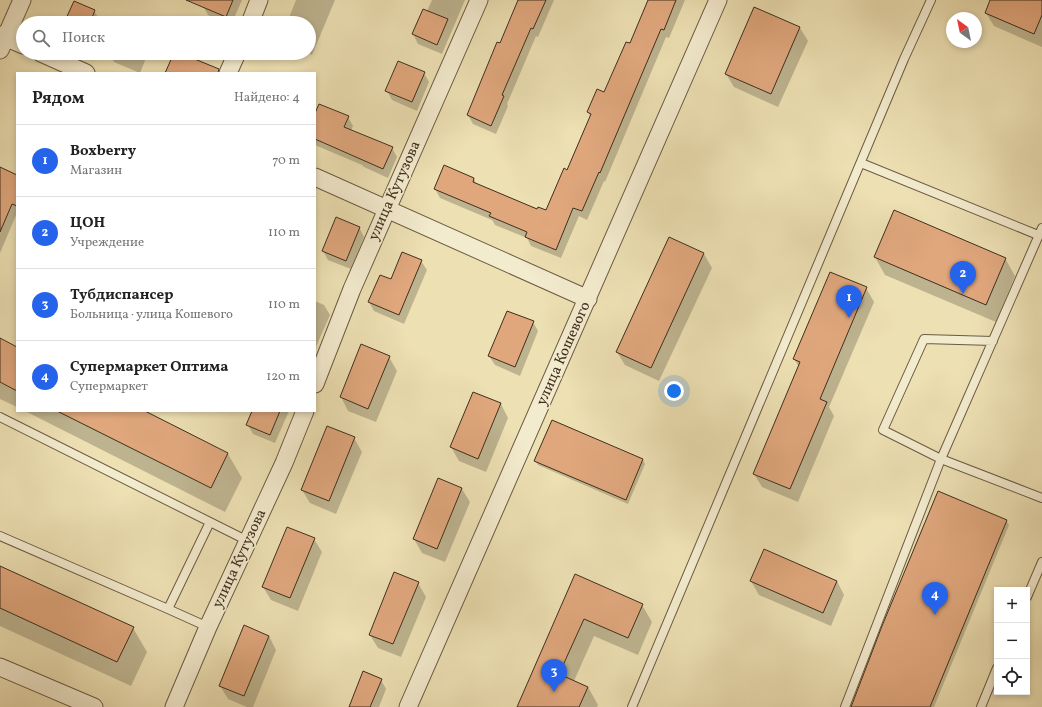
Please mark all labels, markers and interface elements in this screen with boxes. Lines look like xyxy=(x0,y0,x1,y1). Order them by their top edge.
north arrow xyxy=(946,12,982,48)
search box xyxy=(16,16,316,60)
icon: search xyxy=(30,27,52,49)
text: Поиск xyxy=(62,28,105,49)
text: Рядом xyxy=(32,87,85,110)
text: Найдено: 4 xyxy=(234,89,300,107)
street label: улица Кутузова xyxy=(364,138,426,244)
text: Boxberry xyxy=(70,141,136,162)
text: 1 xyxy=(42,152,48,170)
text: 70 m xyxy=(272,152,300,170)
text: Магазин xyxy=(70,162,122,180)
text: ЦОН xyxy=(70,213,105,234)
text: 2 xyxy=(42,224,48,242)
text: 110 m xyxy=(268,224,300,242)
text: Учреждение xyxy=(70,234,144,252)
pin: 2 xyxy=(950,261,976,294)
text: Тубдиспансер xyxy=(70,285,174,306)
pin: 1 xyxy=(836,285,862,318)
text: 3 xyxy=(42,296,48,314)
text: 110 m xyxy=(268,296,300,314)
street label: улица Кошевого xyxy=(532,299,596,409)
text: Больница · улица Кошевого xyxy=(70,306,233,324)
text: Супермаркет Оптима xyxy=(70,357,228,378)
text: 4 xyxy=(41,368,49,386)
text: 120 m xyxy=(266,368,300,386)
text: Супермаркет xyxy=(70,378,148,396)
your location xyxy=(664,381,684,401)
street label: улица Кутузова xyxy=(208,506,272,612)
pin: 4 xyxy=(922,582,948,615)
map controls xyxy=(994,587,1030,695)
button: + xyxy=(994,587,1030,623)
button: − xyxy=(994,623,1030,659)
pin: 3 xyxy=(541,659,567,692)
button: locate xyxy=(994,659,1030,695)

